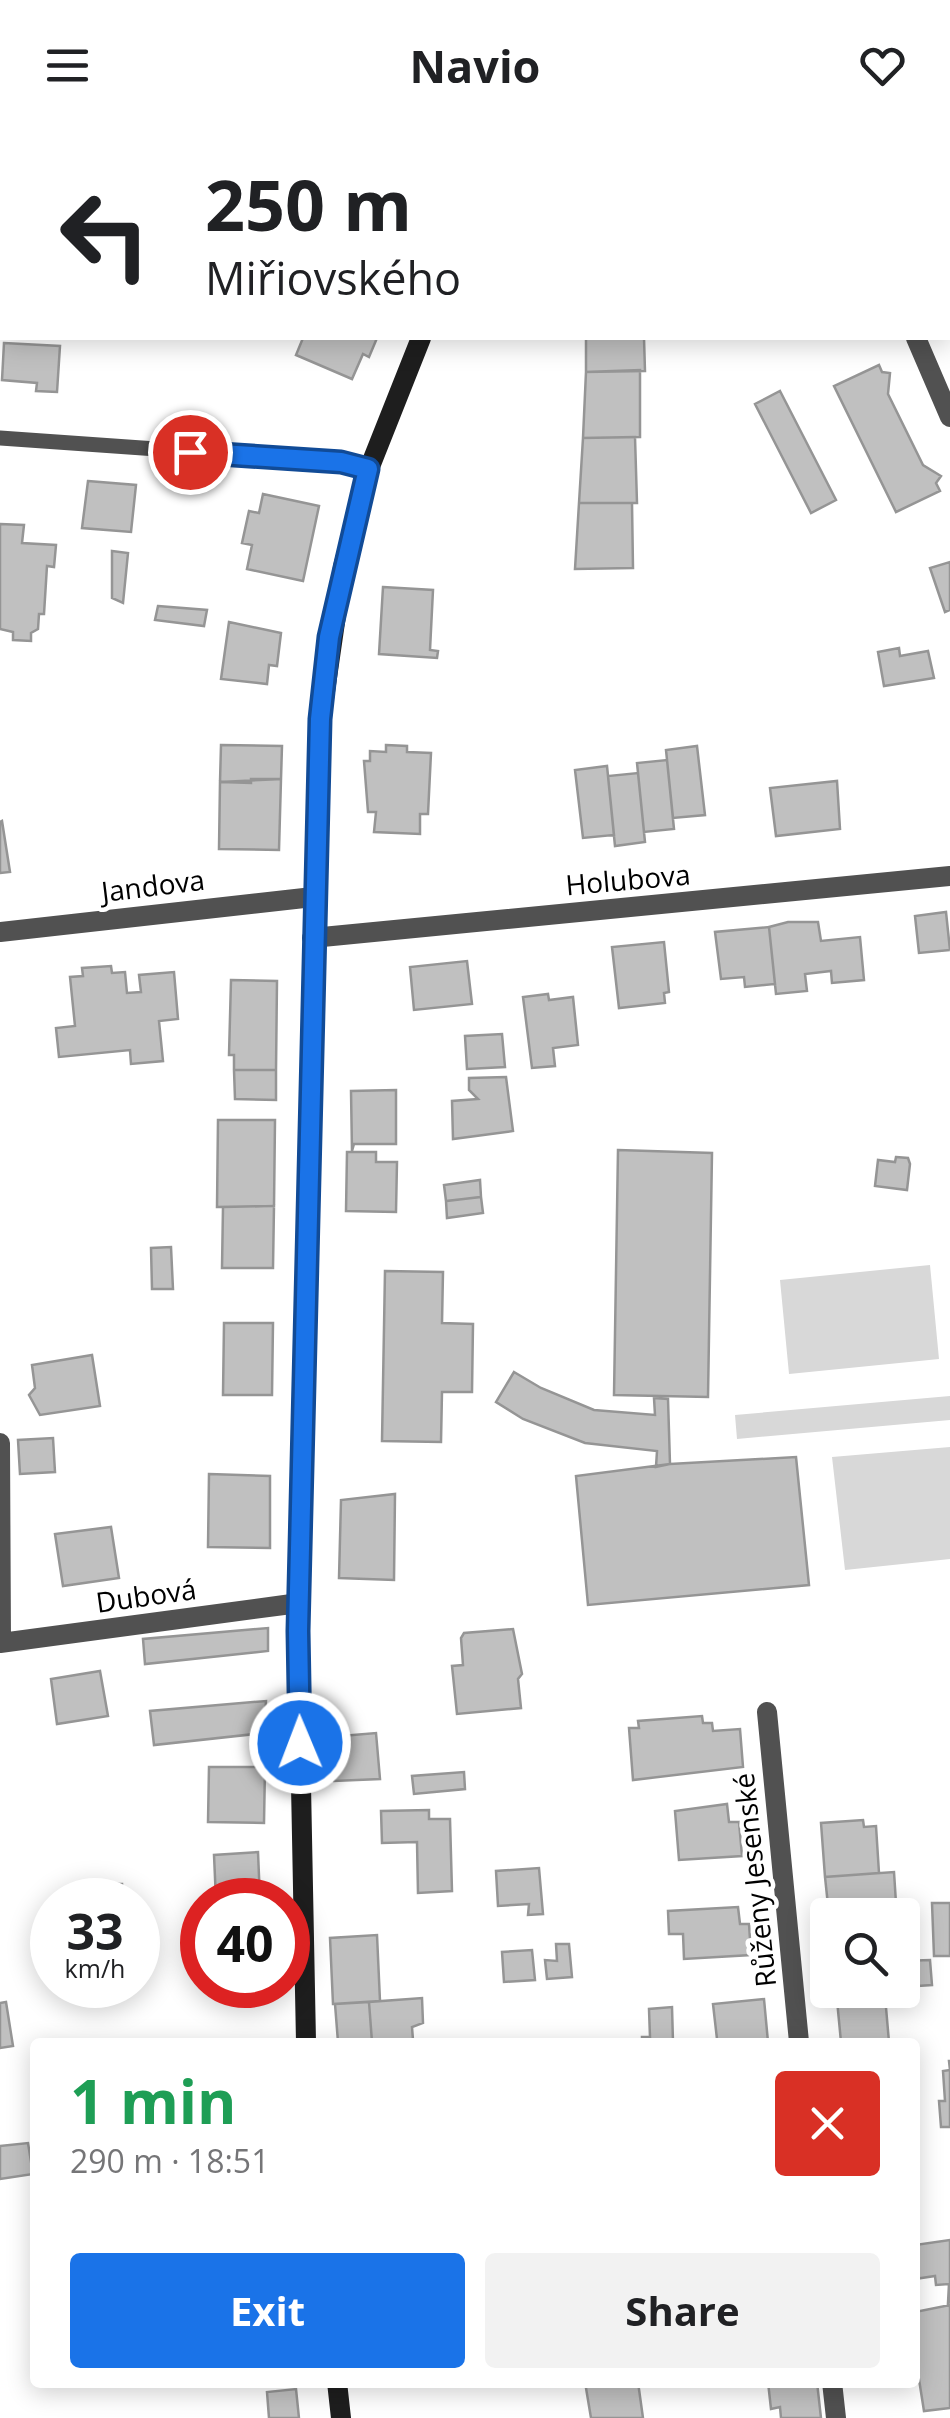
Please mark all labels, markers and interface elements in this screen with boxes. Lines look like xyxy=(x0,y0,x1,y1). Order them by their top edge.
text: Navio xyxy=(410,35,540,96)
icon: menu xyxy=(40,38,95,93)
icon: heart xyxy=(855,38,910,93)
text: 250 m xyxy=(205,156,412,252)
icon: left xyxy=(40,170,170,300)
text: Miřiovského xyxy=(205,247,461,308)
pin xyxy=(148,410,233,495)
icon: arrive xyxy=(163,425,218,480)
street label: Holubova xyxy=(564,855,692,903)
street label: Jandova xyxy=(96,860,207,911)
street label: Dubová xyxy=(93,1569,199,1621)
position arrow xyxy=(248,1691,352,1795)
street label: Růženy Jesenské xyxy=(724,1771,784,1989)
speed limit sign: 40 xyxy=(180,1878,310,2008)
text: 33 xyxy=(66,1897,124,1965)
map controls xyxy=(810,1898,920,2008)
button: search xyxy=(810,1898,920,2008)
text: km/h xyxy=(65,1951,125,1985)
text: 1 min xyxy=(70,2060,237,2142)
button: close xyxy=(775,2071,880,2176)
text: 290 m · 18:51 xyxy=(70,2139,269,2182)
button: Exit xyxy=(70,2253,465,2368)
button: Share xyxy=(485,2253,880,2368)

